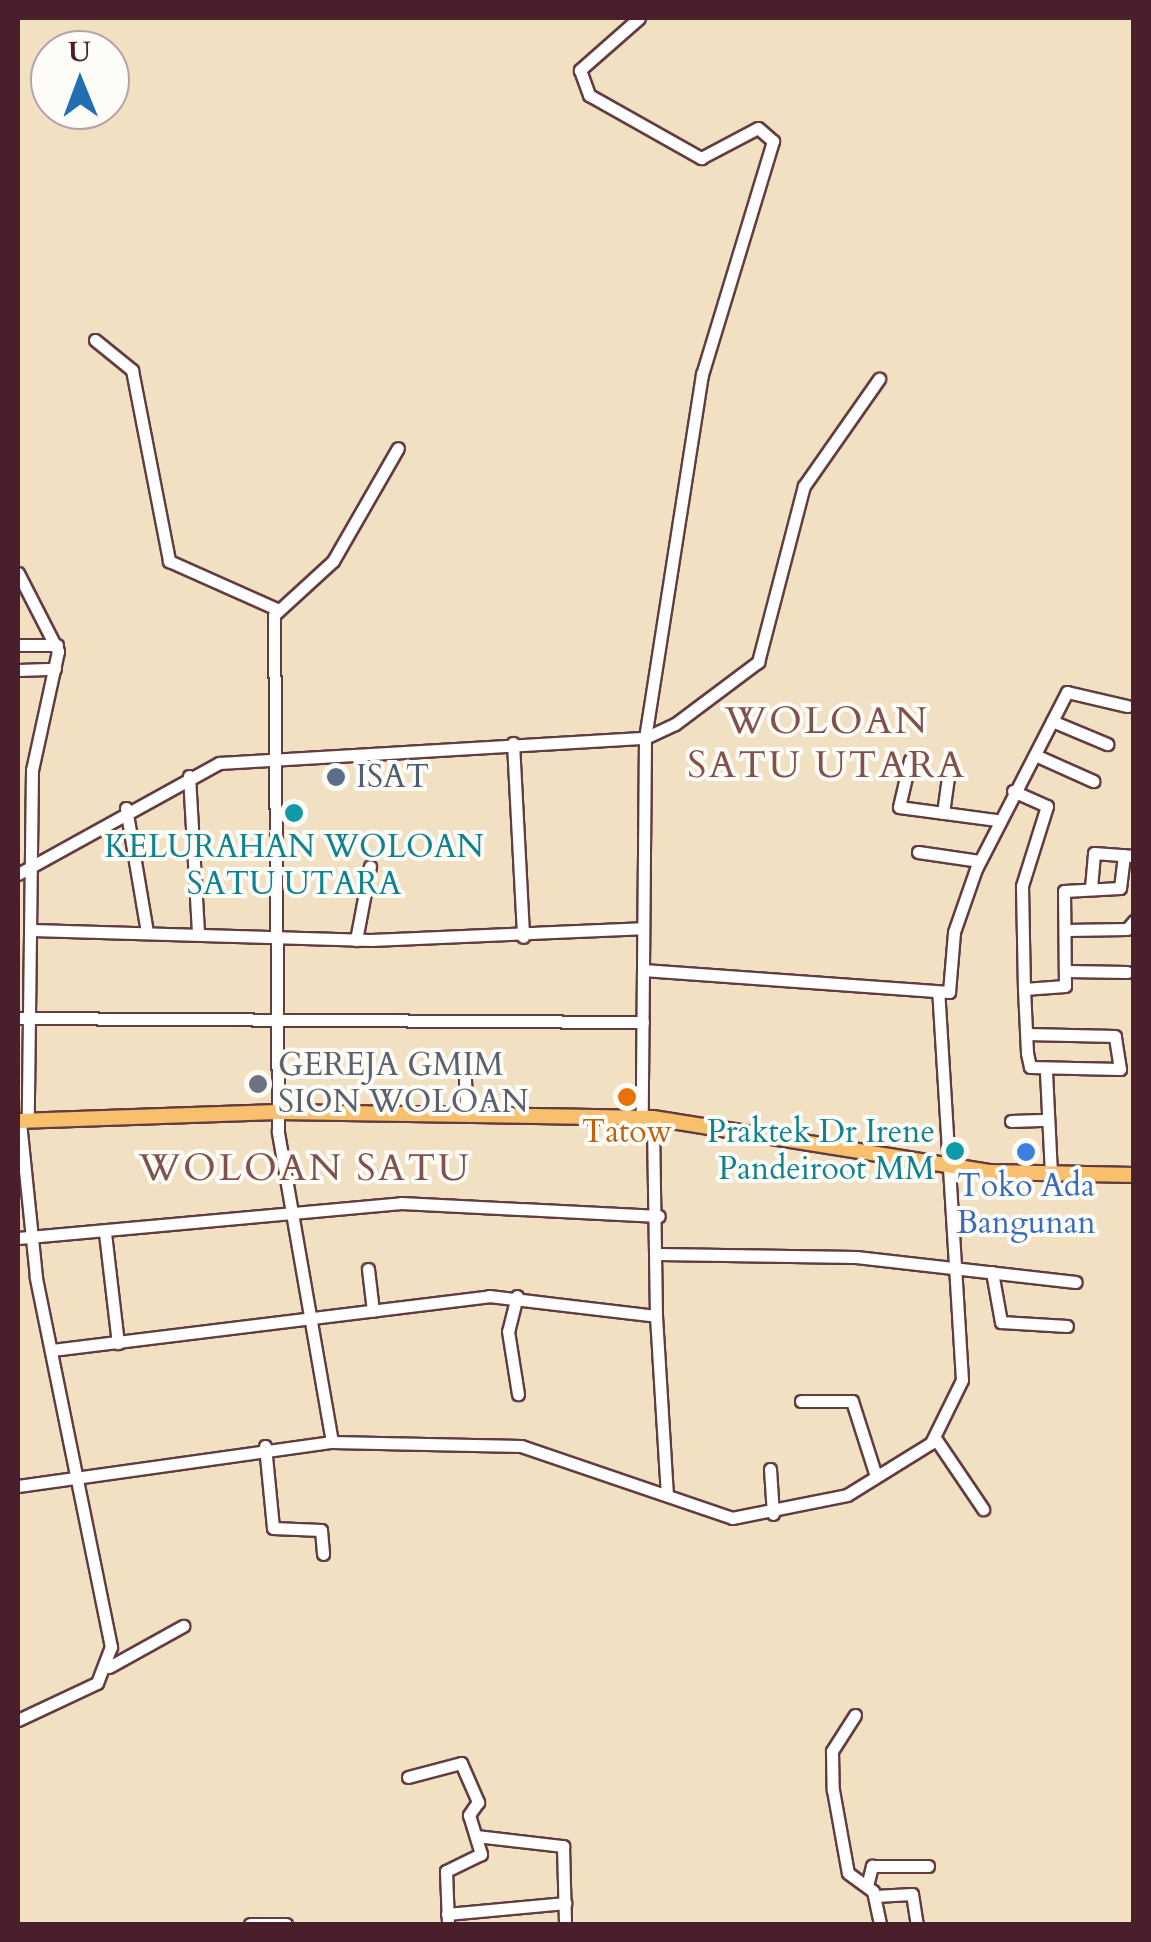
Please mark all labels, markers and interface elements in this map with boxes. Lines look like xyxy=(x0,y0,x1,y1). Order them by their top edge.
north arrow xyxy=(30,30,130,130)
text: U xyxy=(68,33,91,71)
district label: WOLOAN SATU UTARA xyxy=(687,699,967,788)
place label: ISAT xyxy=(356,758,429,796)
marker: ISAT xyxy=(325,766,347,788)
marker: KELURAHAN WOLOAN SATU UTARA xyxy=(283,802,305,824)
place label: KELURAHAN WOLOAN SATU UTARA xyxy=(104,829,484,904)
place label: GEREJA GMIM SION WOLOAN xyxy=(278,1047,529,1122)
marker: GEREJA GMIM SION WOLOAN xyxy=(247,1073,269,1095)
marker: Tatow xyxy=(616,1086,638,1108)
place label: Tatow xyxy=(582,1113,672,1151)
place label: Praktek Dr Irene Pandeiroot MM xyxy=(707,1114,935,1189)
marker: Praktek Dr Irene Pandeiroot MM xyxy=(944,1140,966,1162)
marker: Toko Ada Bangunan xyxy=(1015,1141,1037,1163)
district label: WOLOAN SATU xyxy=(139,1146,471,1192)
place label: Toko Ada Bangunan xyxy=(956,1168,1096,1243)

